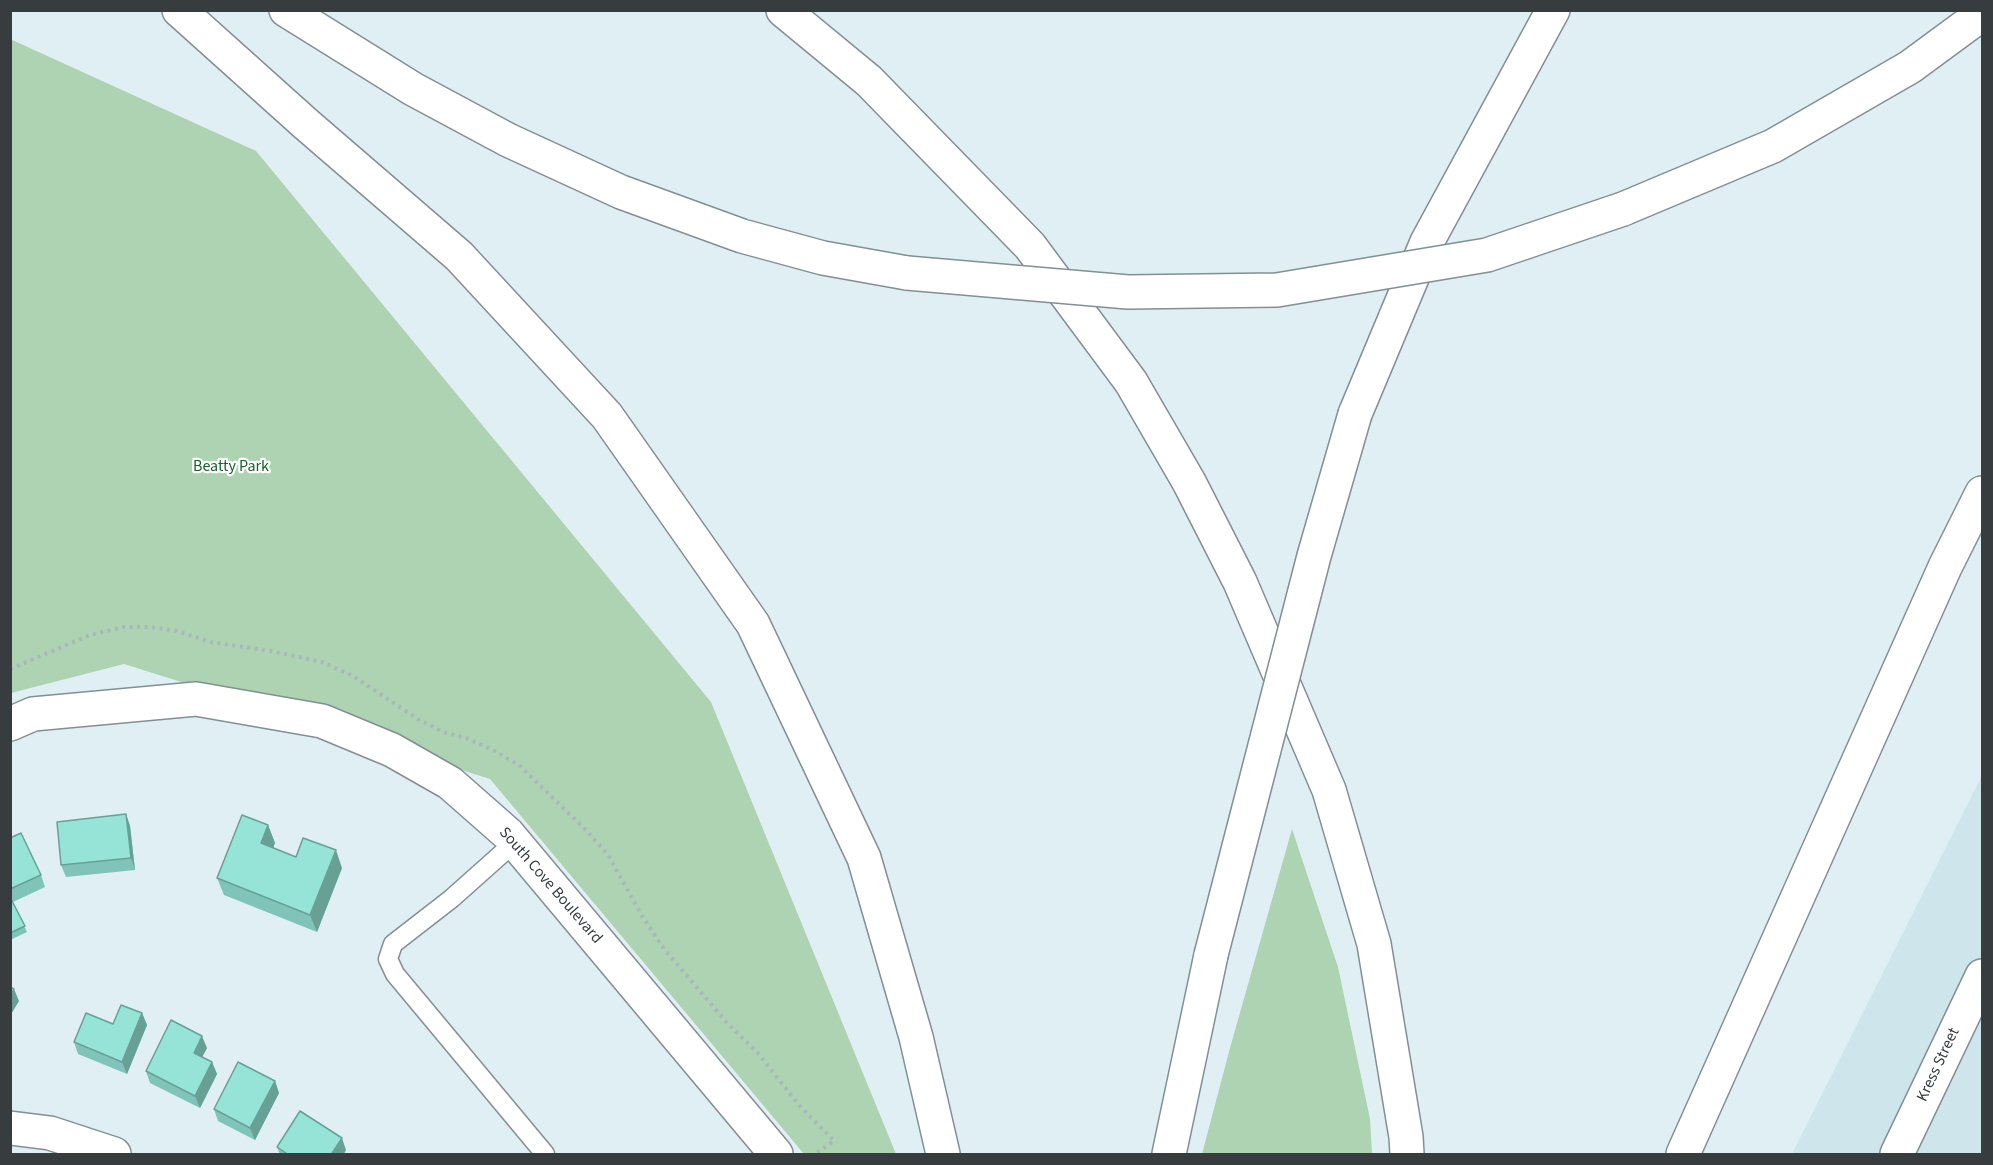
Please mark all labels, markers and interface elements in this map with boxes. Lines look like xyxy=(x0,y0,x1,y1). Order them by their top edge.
park label: Beatty Park xyxy=(193,457,269,477)
street label: South Cove Boulevard xyxy=(494,824,606,948)
street label: Kress Street xyxy=(1914,1025,1964,1105)

